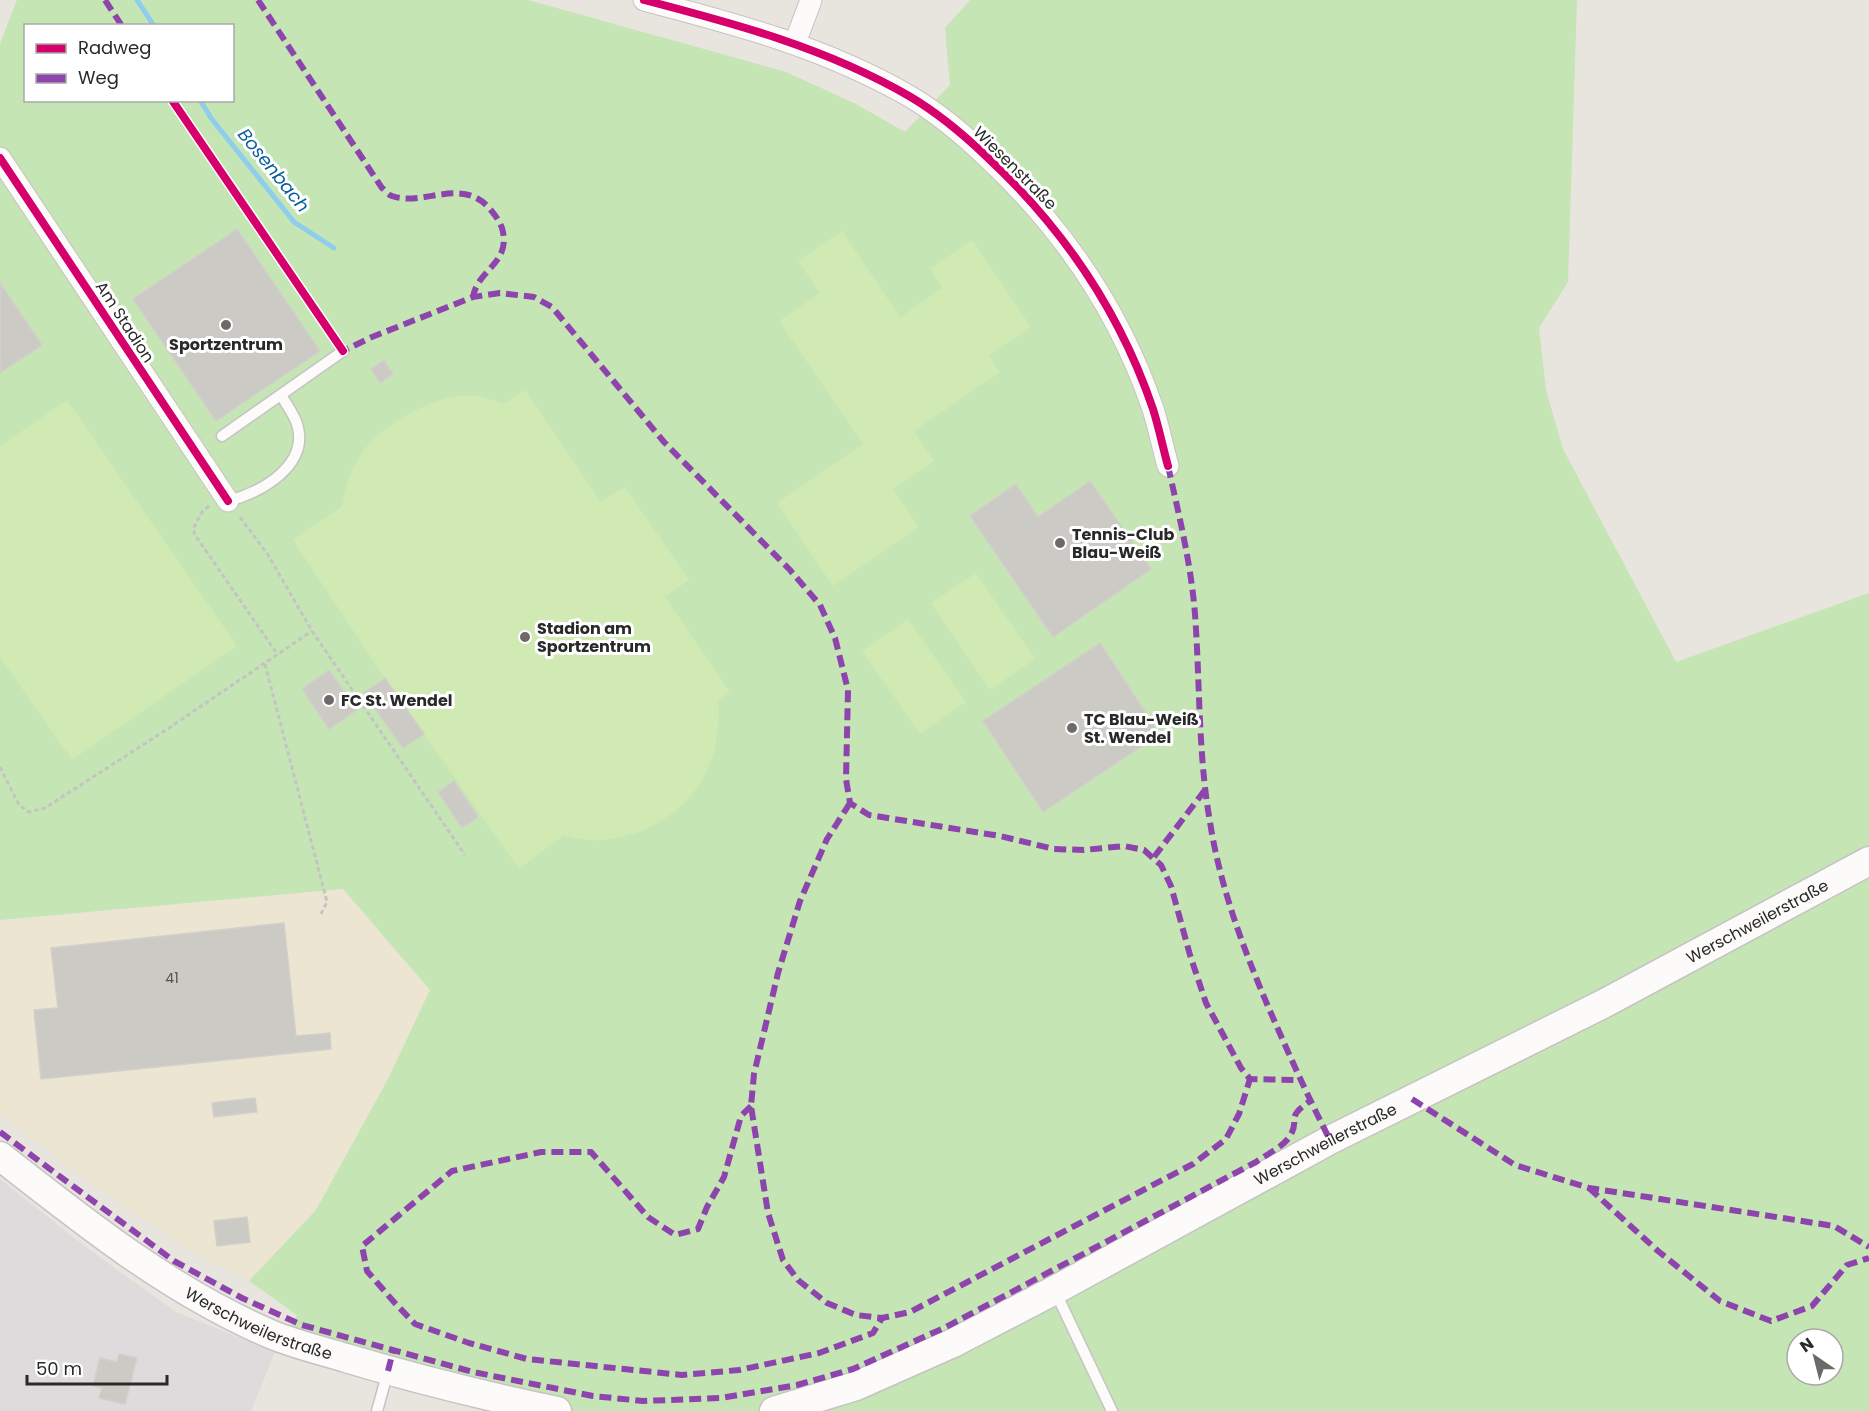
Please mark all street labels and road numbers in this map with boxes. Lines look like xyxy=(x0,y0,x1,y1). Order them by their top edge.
street label: Wiesenstraße xyxy=(968,121,1062,215)
street label: Am Stadion xyxy=(90,277,160,367)
street label: Werschweilerstraße xyxy=(1682,873,1832,969)
street label: Werschweilerstraße xyxy=(1250,1097,1401,1191)
street label: Werschweilerstraße xyxy=(181,1281,335,1365)

